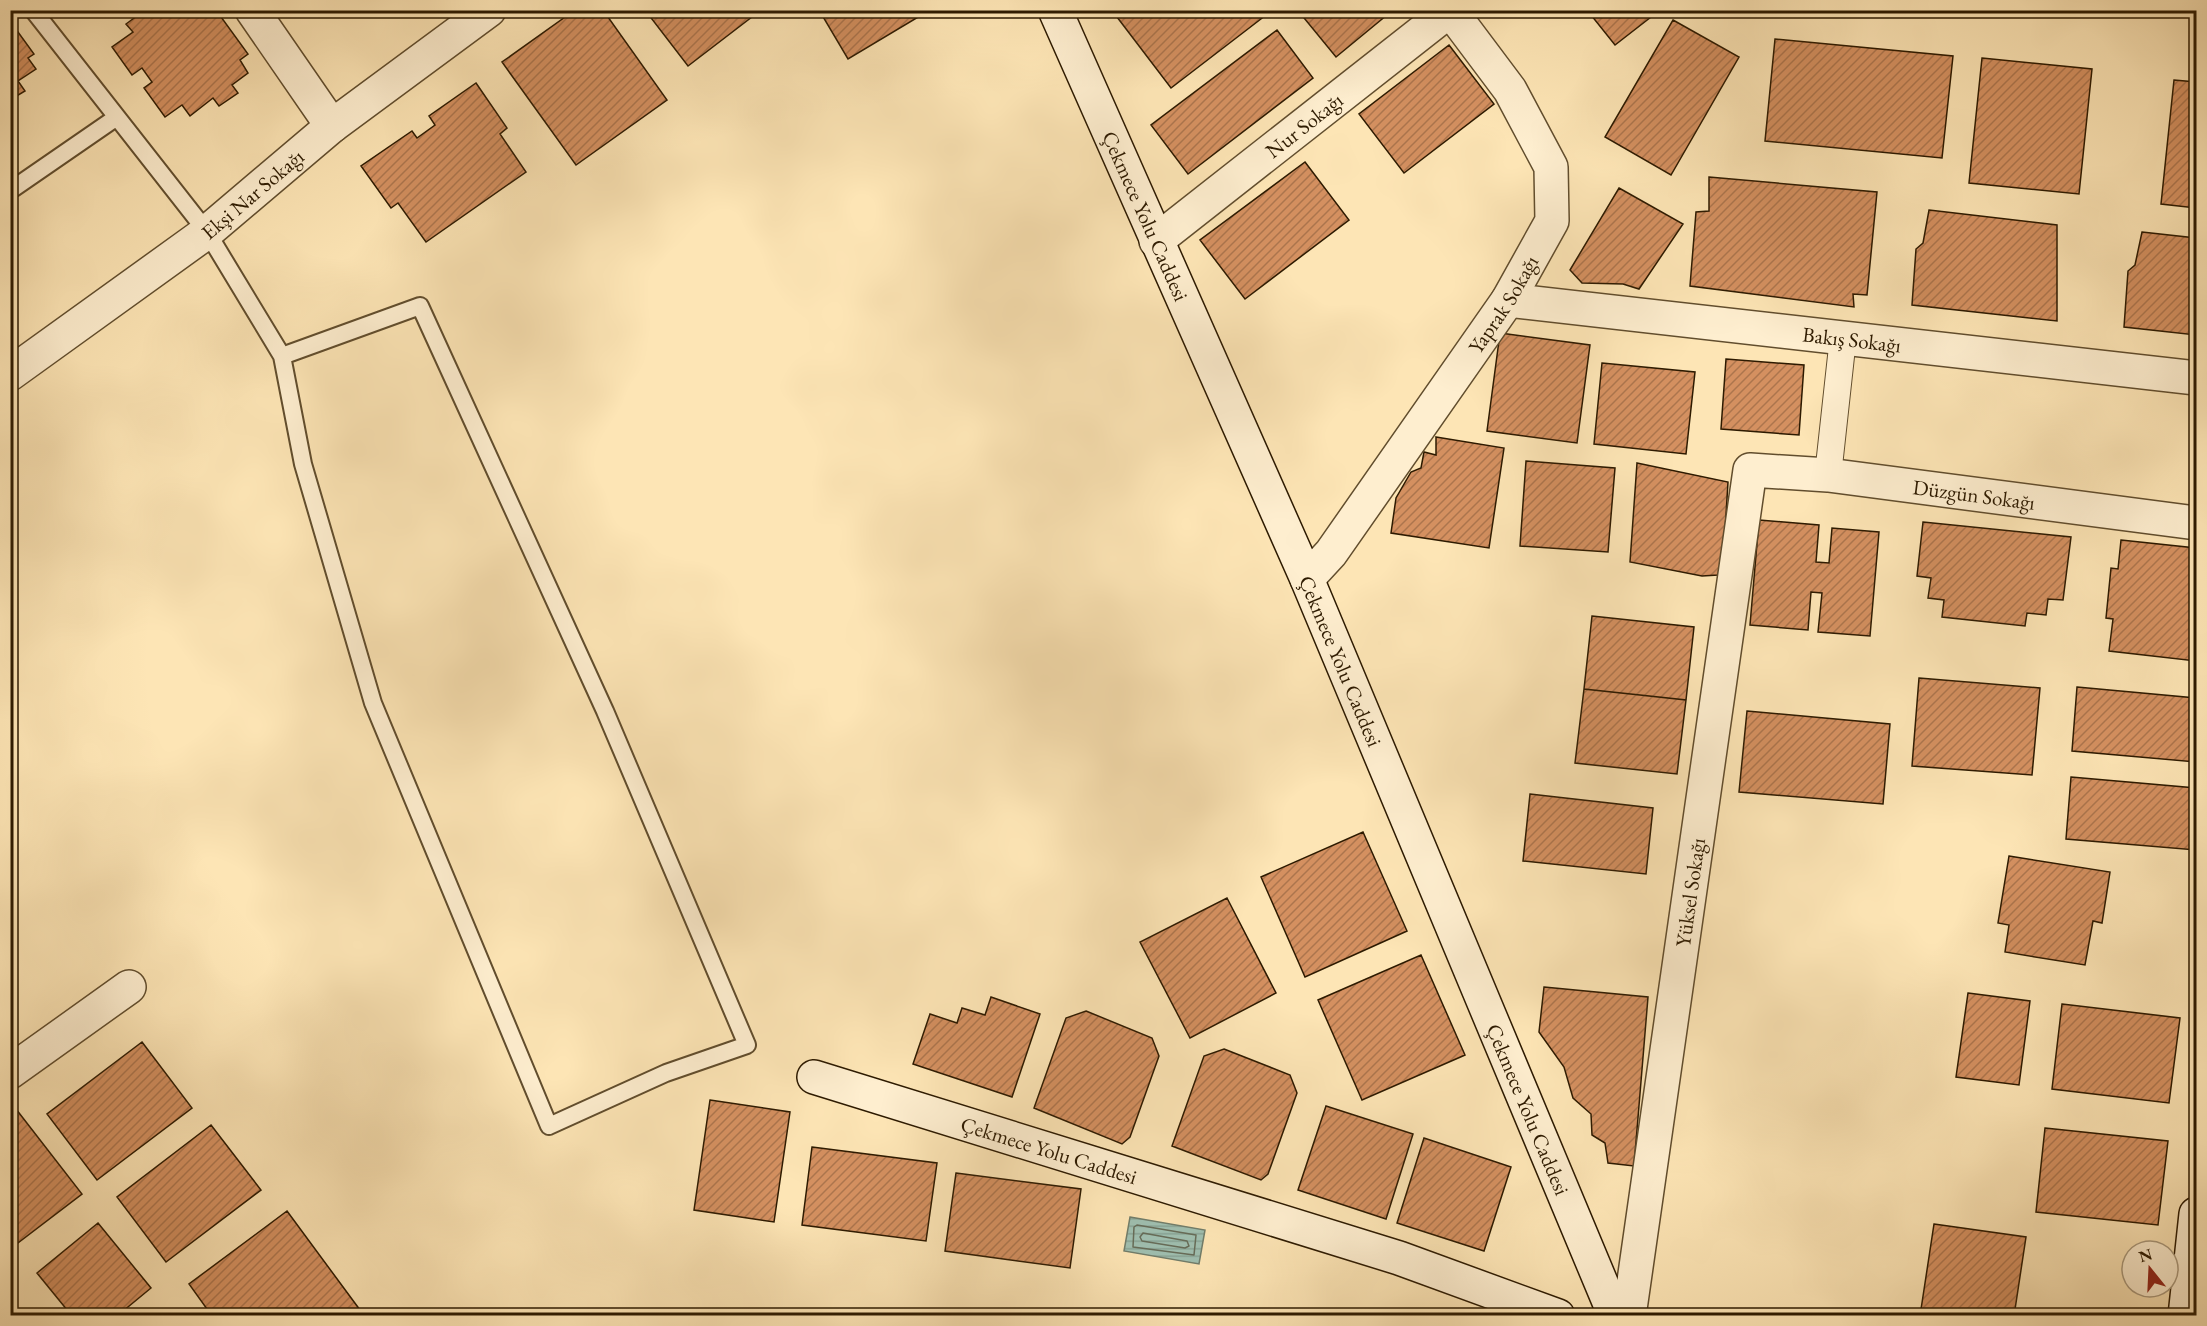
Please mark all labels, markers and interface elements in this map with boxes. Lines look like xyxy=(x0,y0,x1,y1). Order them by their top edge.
street label: Nur Sokağı xyxy=(1260,86,1348,164)
street label: Çekmece Yolu Caddesi xyxy=(1097,127,1196,305)
street label: Ekşi Nar Sokağı xyxy=(195,143,309,245)
street label: Yaprak Sokağı xyxy=(1462,250,1544,358)
street label: Bakış Sokağı xyxy=(1801,320,1903,358)
street label: Düzgün Sokağı xyxy=(1911,473,2037,515)
street label: Çekmece Yolu Caddesi xyxy=(1293,571,1389,751)
street label: Yüksel Sokağı xyxy=(1668,836,1711,949)
street label: Çekmece Yolu Caddesi xyxy=(1481,1020,1576,1199)
street label: Çekmece Yolu Caddesi xyxy=(958,1110,1140,1190)
north arrow xyxy=(2120,1239,2180,1299)
text: N xyxy=(2136,1243,2155,1267)

